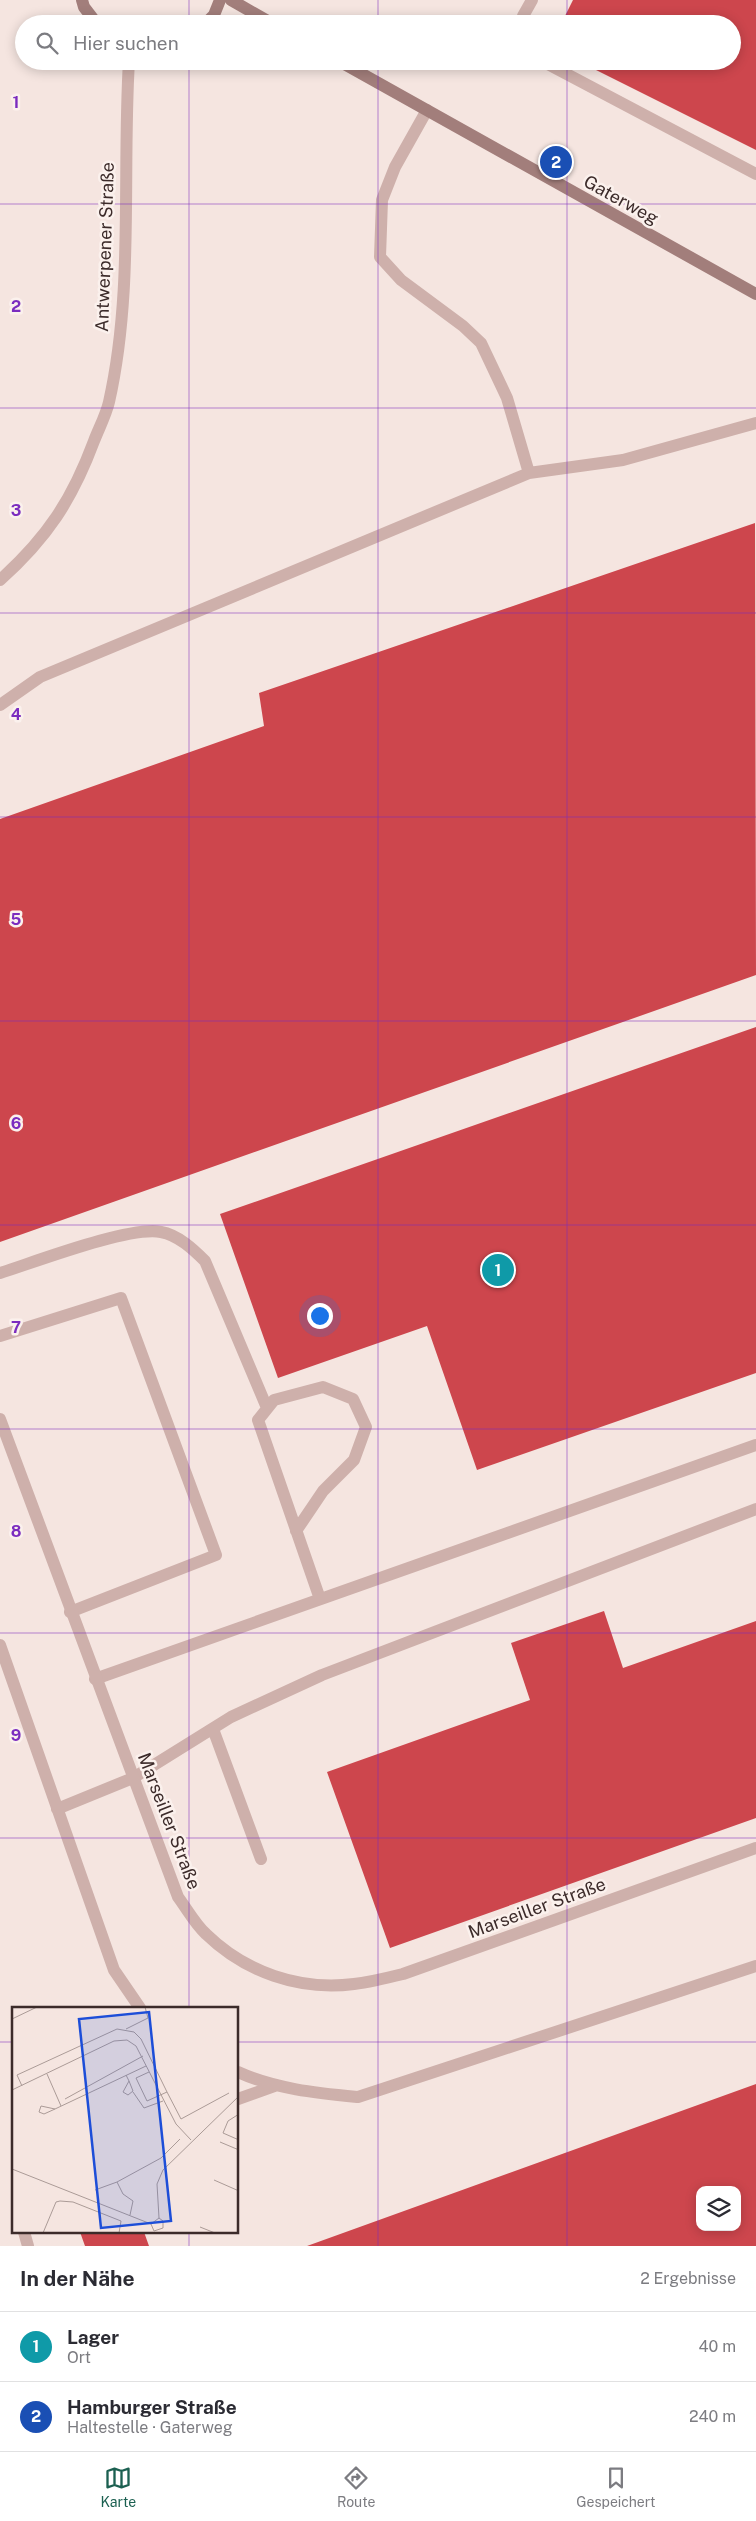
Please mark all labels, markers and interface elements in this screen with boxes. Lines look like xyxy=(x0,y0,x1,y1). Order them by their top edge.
search box xyxy=(15,15,741,70)
icon: search xyxy=(33,29,61,57)
text: Hier suchen xyxy=(73,32,179,54)
text: 1 xyxy=(13,93,19,112)
pin: 2 xyxy=(540,143,572,181)
street label: Antwerpener Straße xyxy=(91,162,118,332)
street label: Gaterweg xyxy=(580,170,662,229)
text: 2 xyxy=(11,297,21,316)
text: 3 xyxy=(11,501,21,520)
text: 4 xyxy=(11,705,22,724)
text: 5 xyxy=(11,910,22,929)
text: 6 xyxy=(11,1114,21,1133)
pin: 1 xyxy=(482,1251,514,1289)
your location xyxy=(307,1303,333,1329)
text: 7 xyxy=(11,1318,21,1337)
text: 8 xyxy=(11,1522,22,1541)
text: 9 xyxy=(11,1726,21,1745)
street label: Marseiller Straße xyxy=(134,1750,205,1892)
street label: Marseiller Straße xyxy=(465,1873,608,1942)
inset map xyxy=(12,2007,239,2234)
map controls xyxy=(696,2186,741,2231)
button: layers xyxy=(696,2186,741,2231)
text: In der Nähe xyxy=(20,2266,135,2291)
text: 2 Ergebnisse xyxy=(640,2269,736,2288)
text: Lager xyxy=(67,2326,119,2348)
text: 1 xyxy=(33,2337,39,2356)
text: 40 m xyxy=(698,2337,736,2356)
text: Ort xyxy=(67,2348,91,2367)
text: Hamburger Straße xyxy=(67,2396,237,2418)
text: 2 xyxy=(31,2407,41,2426)
text: 240 m xyxy=(689,2407,736,2426)
text: Haltestelle · Gaterweg xyxy=(67,2418,233,2437)
tab: Karte xyxy=(100,2464,136,2510)
tab: Route xyxy=(337,2464,375,2510)
tab: Gespeichert xyxy=(576,2464,656,2510)

